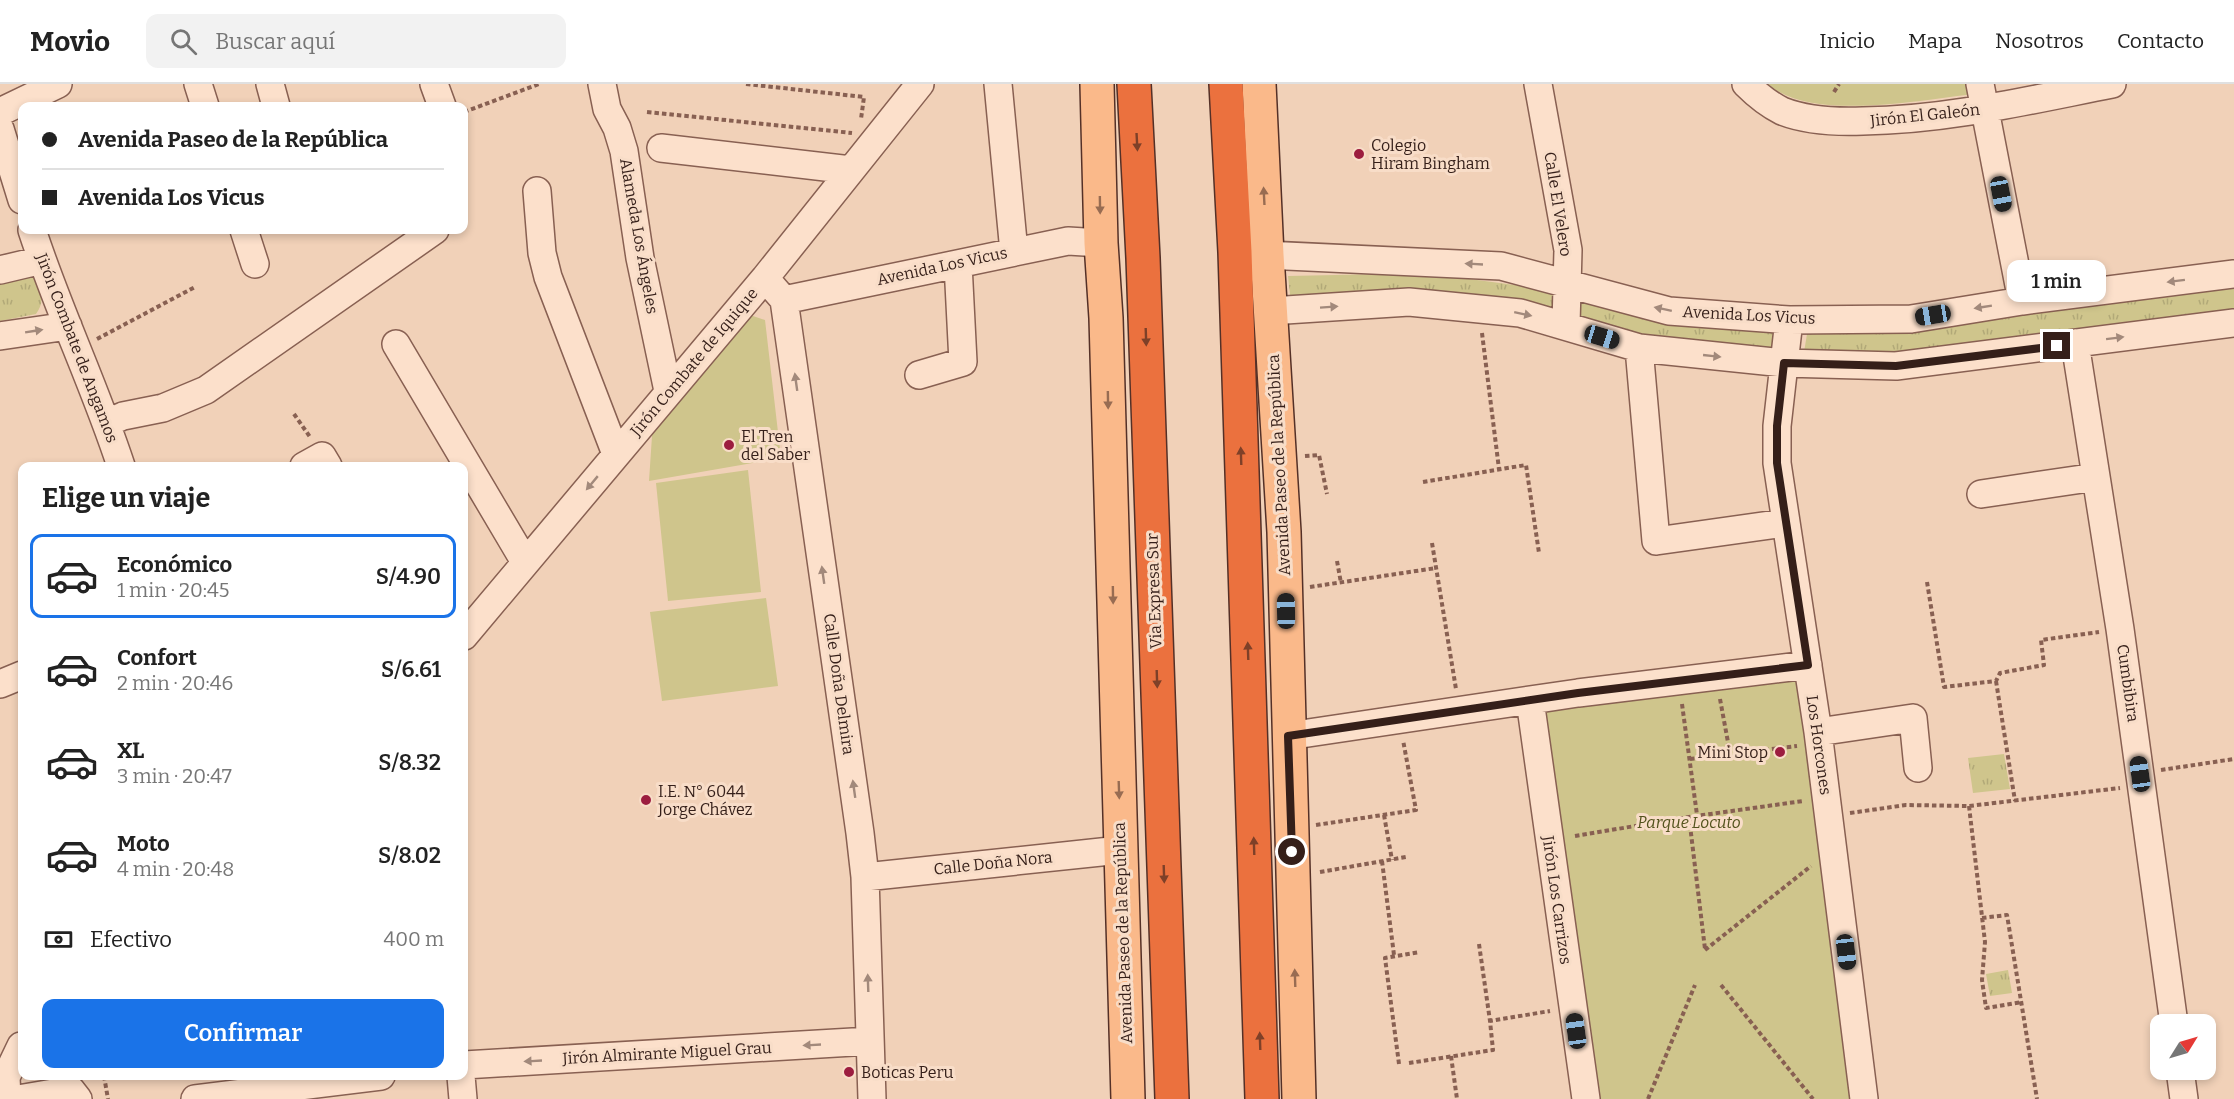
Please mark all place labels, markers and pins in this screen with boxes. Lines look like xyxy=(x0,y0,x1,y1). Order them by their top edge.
place label: Colegio Hiram Bingham xyxy=(1371,136,1490,173)
marker: Colegio Hiram Bingham xyxy=(1352,147,1366,161)
place label: El Tren del Saber xyxy=(741,427,810,464)
marker: El Tren del Saber xyxy=(722,438,736,452)
place label: Mini Stop xyxy=(1697,743,1768,762)
marker: Mini Stop xyxy=(1773,745,1787,759)
place label: I.E. N° 6044 Jorge Chávez xyxy=(657,782,753,819)
marker: I.E. N° 6044 Jorge Chávez xyxy=(639,793,653,807)
place label: Boticas Peru xyxy=(861,1063,953,1082)
marker: Boticas Peru xyxy=(842,1065,856,1079)

